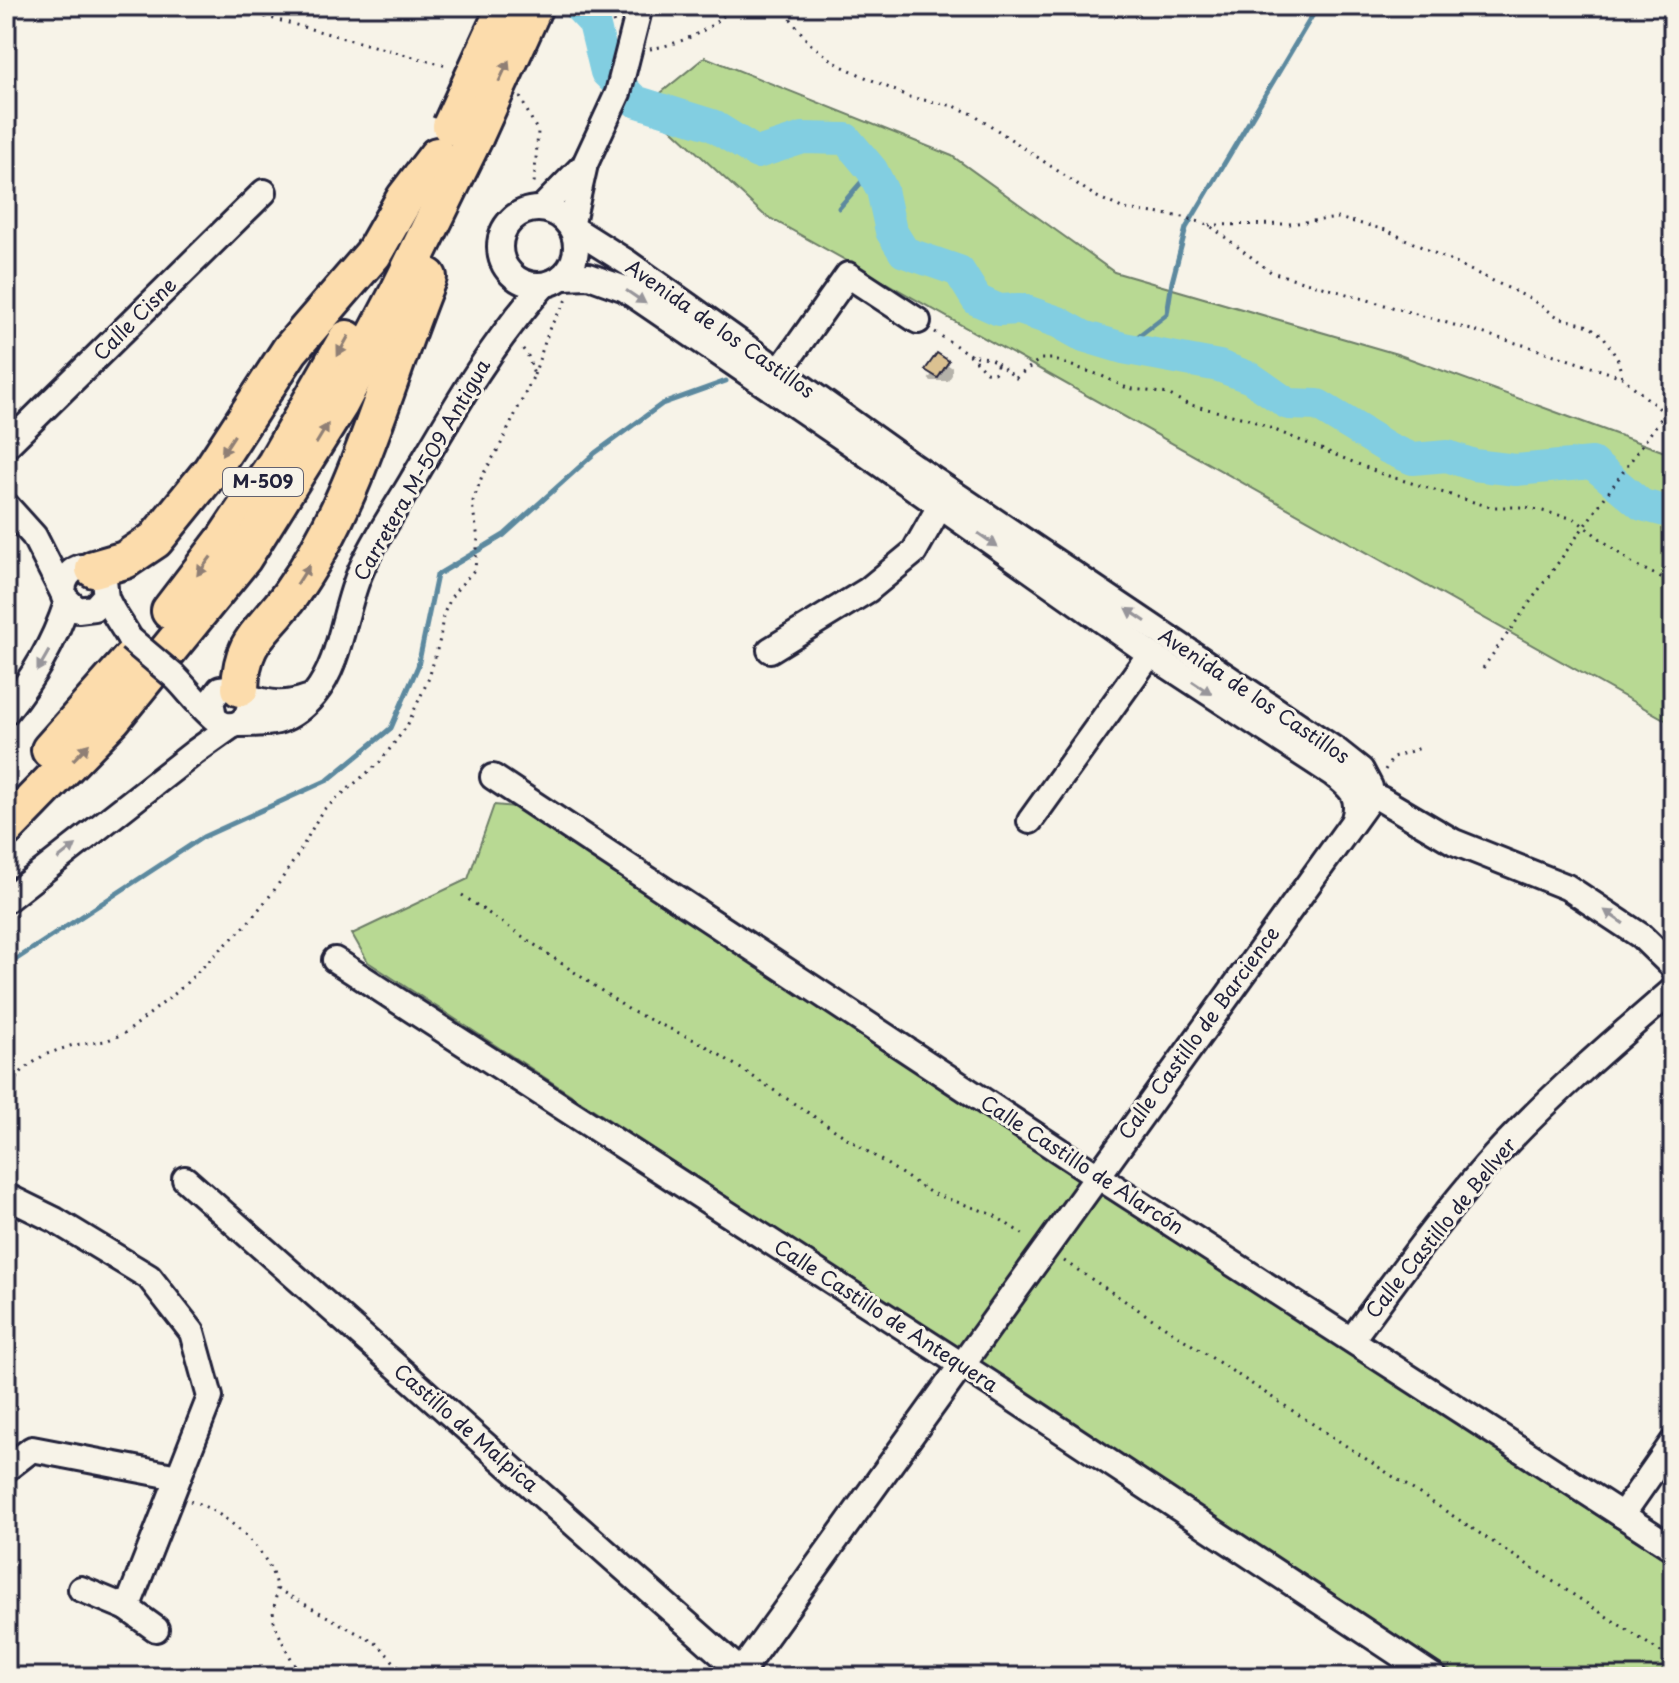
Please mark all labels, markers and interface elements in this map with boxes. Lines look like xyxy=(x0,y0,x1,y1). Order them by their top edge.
one-way arrow xyxy=(497,59,511,83)
street label: Avenida de los Castillos xyxy=(620,251,821,405)
street label: Calle Cisne xyxy=(86,270,183,367)
one-way arrow xyxy=(625,289,646,304)
one-way arrow xyxy=(336,335,350,357)
street label: Carretera M-509 Antigua xyxy=(345,353,497,586)
one-way arrow xyxy=(314,423,328,445)
one-way arrow xyxy=(221,434,236,456)
road number: M-509 xyxy=(223,468,303,496)
one-way arrow xyxy=(978,532,999,547)
one-way arrow xyxy=(197,556,213,576)
one-way arrow xyxy=(295,564,309,586)
one-way arrow xyxy=(1125,608,1146,623)
street label: Avenida de los Castillos xyxy=(1153,620,1356,770)
one-way arrow xyxy=(36,650,50,672)
one-way arrow xyxy=(1191,680,1212,695)
one-way arrow xyxy=(71,743,89,762)
one-way arrow xyxy=(57,844,77,860)
one-way arrow xyxy=(1603,909,1624,925)
street label: Calle Castillo de Barcience xyxy=(1110,919,1286,1145)
street label: Calle Castillo de Alarcón xyxy=(975,1087,1190,1241)
street label: Calle Castillo de Bellver xyxy=(1358,1130,1523,1324)
street label: Calle Castillo de Antequera xyxy=(769,1231,1005,1399)
street label: Castillo de Malpica xyxy=(388,1356,546,1499)

